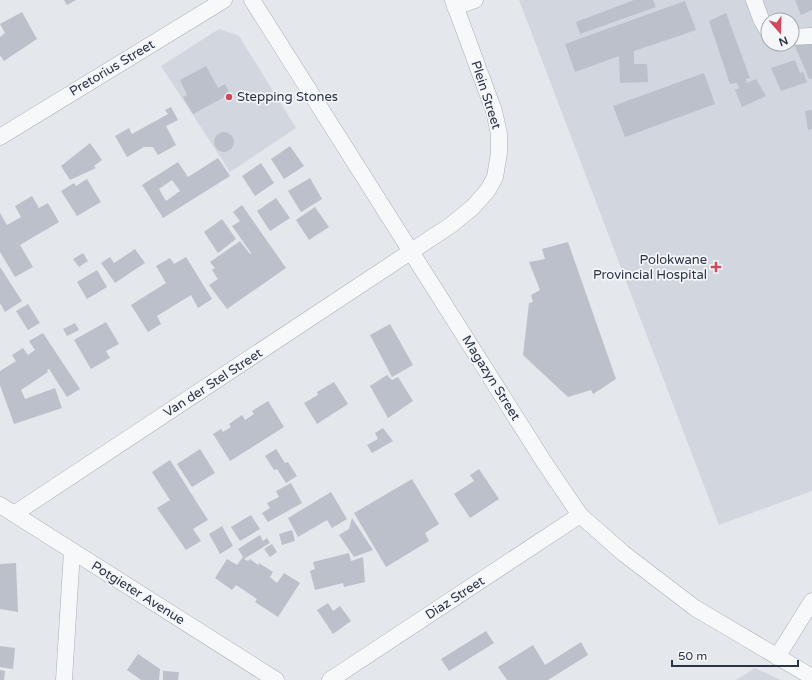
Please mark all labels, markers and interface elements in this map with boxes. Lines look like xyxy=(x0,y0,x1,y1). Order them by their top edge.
north arrow xyxy=(760,12,800,52)
text: N xyxy=(777,33,790,49)
street label: Pretorius Street xyxy=(67,36,157,100)
street label: Plein Street xyxy=(467,59,505,131)
place label: Stepping Stones xyxy=(237,89,338,105)
marker: Stepping Stones xyxy=(224,92,234,102)
place label: Polokwane Provincial Hospital xyxy=(593,252,707,283)
marker: Polokwane Provincial Hospital xyxy=(710,261,722,273)
street label: Magazyn Street xyxy=(458,333,524,424)
street label: Van der Stel Street xyxy=(161,345,265,421)
street label: Potgieter Avenue xyxy=(88,558,188,628)
street label: Diaz Street xyxy=(422,573,488,623)
scale bar xyxy=(672,642,798,668)
text: 50 m xyxy=(678,649,707,663)

